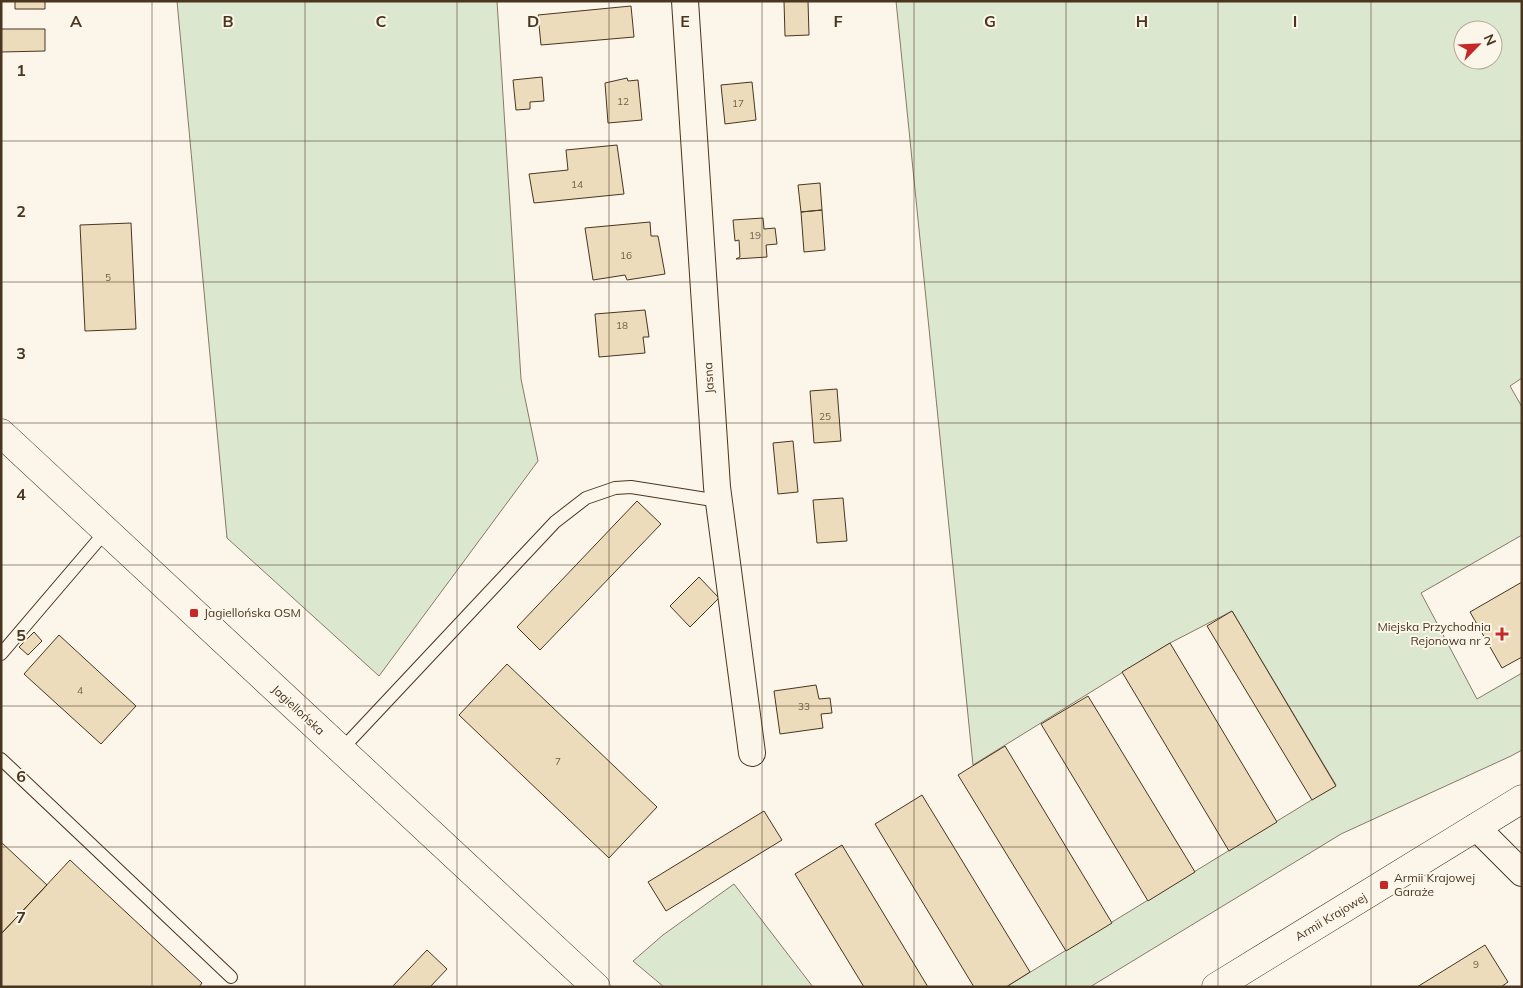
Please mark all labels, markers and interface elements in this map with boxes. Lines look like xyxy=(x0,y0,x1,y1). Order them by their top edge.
text: A xyxy=(70,11,82,31)
text: B xyxy=(222,11,234,31)
text: C xyxy=(376,11,387,31)
text: D xyxy=(527,11,539,31)
text: E xyxy=(680,11,690,31)
text: F xyxy=(833,11,843,31)
text: G xyxy=(984,11,996,31)
text: H xyxy=(1136,11,1148,31)
text: I xyxy=(1293,11,1297,31)
north arrow xyxy=(1453,20,1503,70)
text: N xyxy=(1480,31,1500,48)
text: 1 xyxy=(16,60,26,80)
house number: 12 xyxy=(617,95,629,108)
house number: 17 xyxy=(732,97,744,110)
house number: 14 xyxy=(571,178,583,191)
text: 2 xyxy=(16,201,26,221)
house number: 19 xyxy=(749,229,761,242)
house number: 16 xyxy=(620,249,632,262)
house number: 5 xyxy=(105,271,111,284)
house number: 18 xyxy=(616,319,628,332)
text: 3 xyxy=(16,343,26,363)
street label: Jasna xyxy=(700,362,717,394)
house number: 25 xyxy=(819,410,831,423)
text: 4 xyxy=(16,484,26,504)
place label: Jagiellońska OSM xyxy=(204,605,301,620)
marker: Jagiellońska OSM xyxy=(188,607,200,619)
place label: Miejska Przychodnia Rejonowa nr 2 xyxy=(1377,619,1491,648)
text: 5 xyxy=(16,625,26,645)
marker: Miejska Przychodnia Rejonowa nr 2 xyxy=(1495,627,1509,641)
street label: Jagiellońska xyxy=(269,681,328,738)
house number: 4 xyxy=(77,684,83,697)
house number: 33 xyxy=(798,700,810,713)
house number: 7 xyxy=(555,755,561,768)
text: 6 xyxy=(16,766,26,786)
place label: Armii Krajowej Garaże xyxy=(1394,870,1475,899)
marker: Armii Krajowej Garaże xyxy=(1378,879,1390,891)
street label: Armii Krajowej xyxy=(1292,889,1369,944)
text: 7 xyxy=(16,907,26,927)
house number: 9 xyxy=(1473,958,1479,971)

